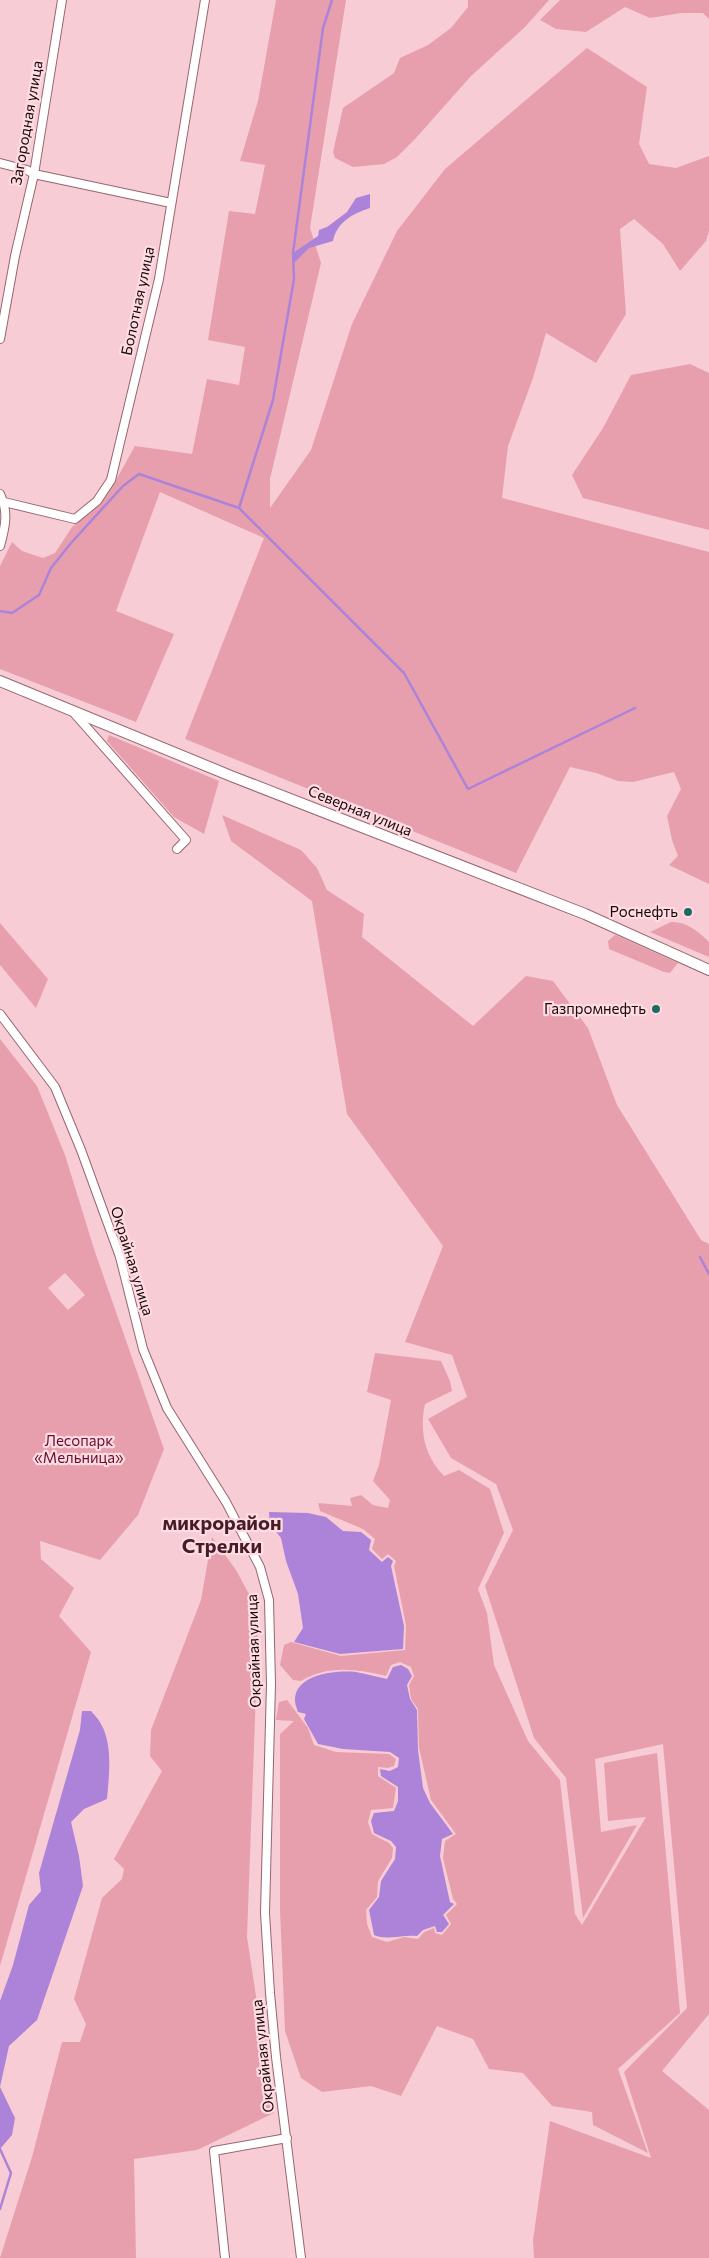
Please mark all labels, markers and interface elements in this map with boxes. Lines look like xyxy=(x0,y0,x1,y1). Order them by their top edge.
street label: Загородная улица xyxy=(6,59,46,187)
street label: Болотная улица xyxy=(117,245,157,357)
street label: Северная улица xyxy=(306,781,415,839)
place label: Роснефть xyxy=(610,902,678,920)
marker: Роснефть xyxy=(682,906,694,918)
place label: Газпромнефть xyxy=(544,999,646,1017)
marker: Газпромнефть xyxy=(650,1003,662,1015)
street label: Окрайная улица xyxy=(108,1204,158,1318)
park label: Лесопарк «Мельница» xyxy=(34,1431,124,1466)
district label: микрорайон Стрелки xyxy=(163,1510,282,1557)
street label: Окрайная улица xyxy=(242,1594,264,1708)
street label: Окрайная улица xyxy=(247,1999,277,2114)

